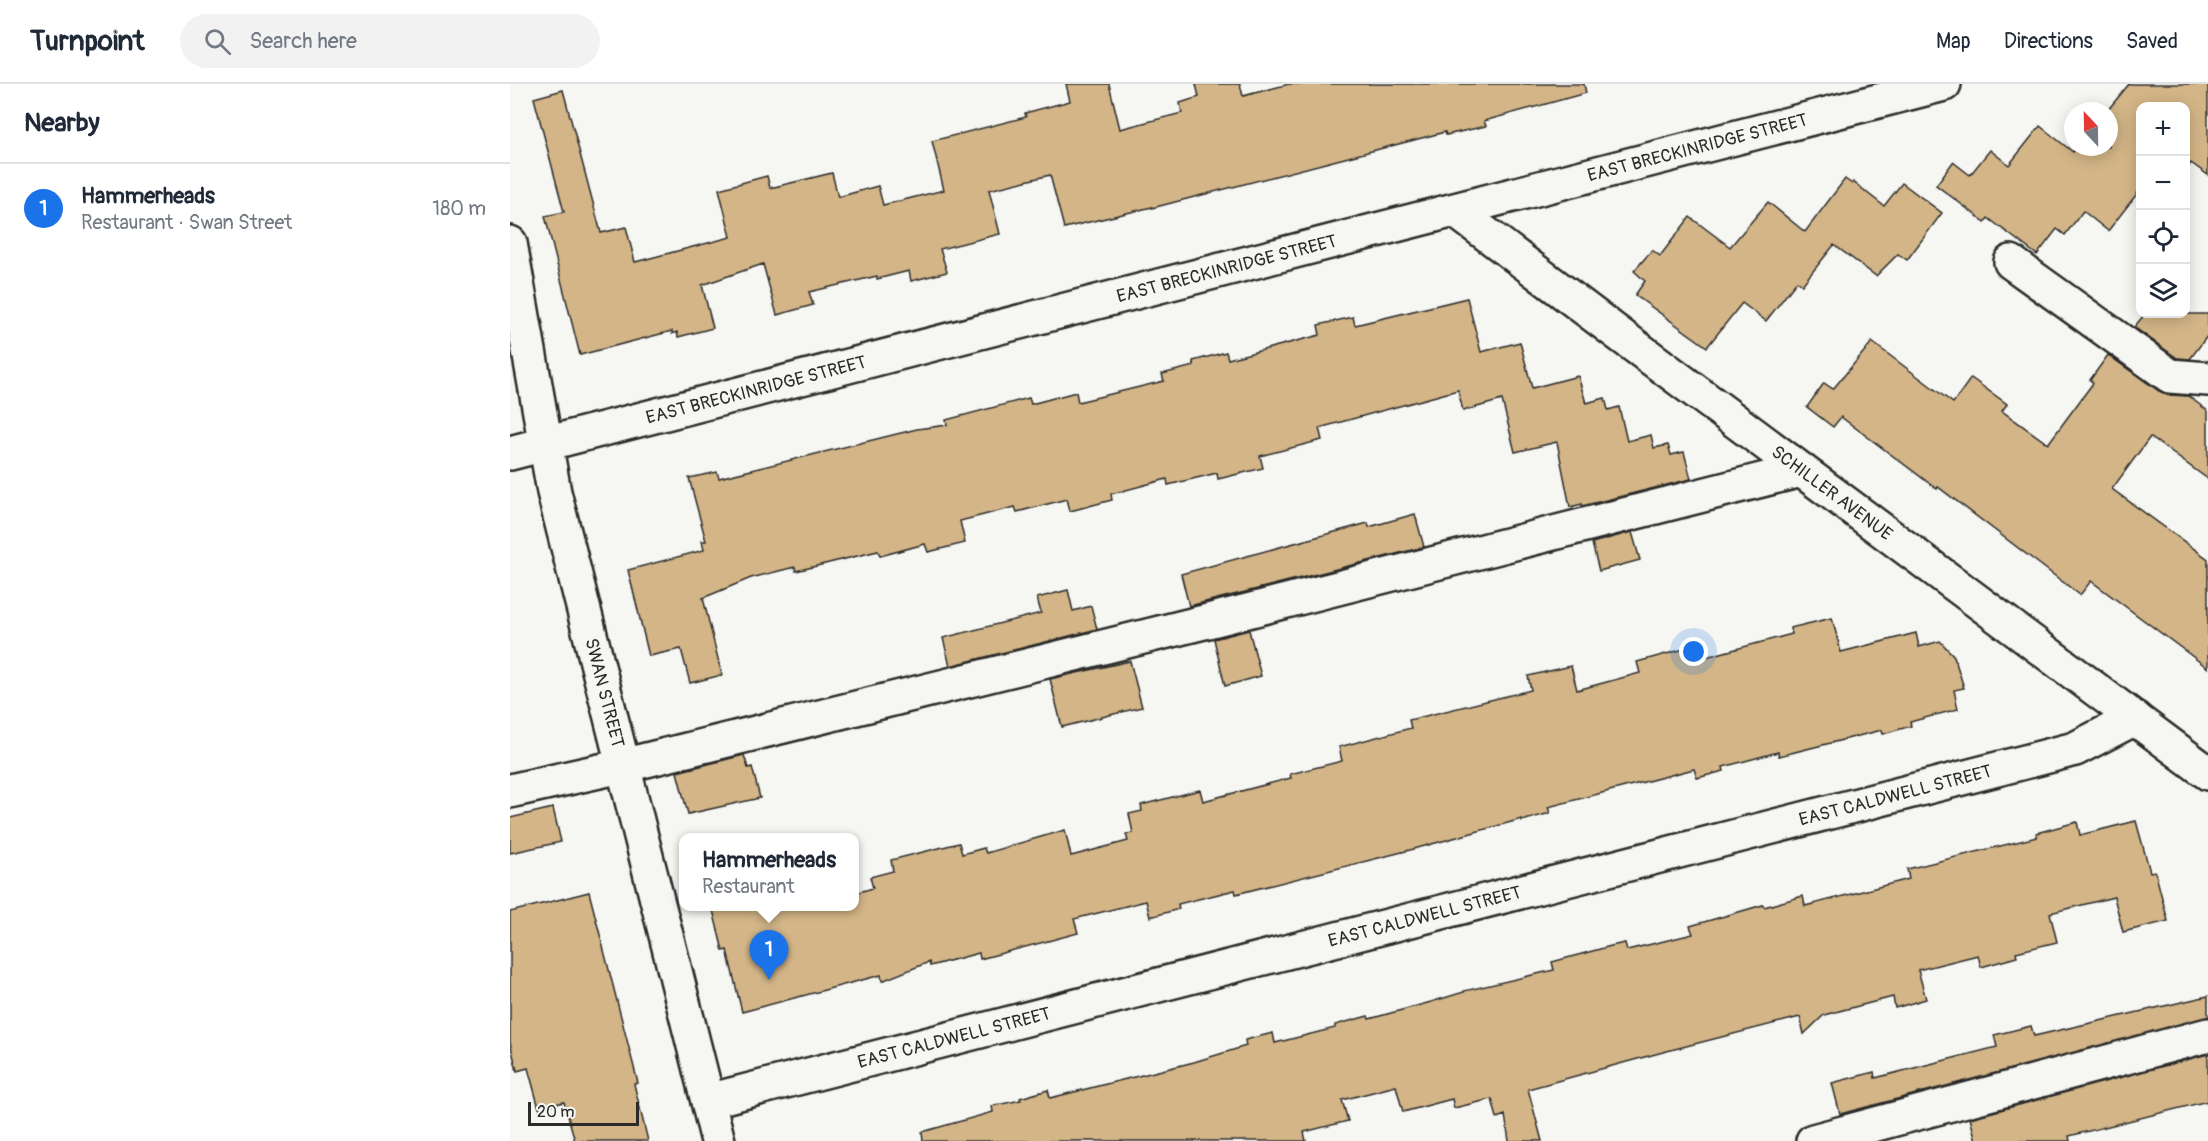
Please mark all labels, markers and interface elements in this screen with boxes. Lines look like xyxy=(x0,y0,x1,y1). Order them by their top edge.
search box xyxy=(180,14,600,68)
text: Turnpoint xyxy=(30,24,144,59)
icon: search xyxy=(201,25,234,58)
text: Search here xyxy=(249,27,357,55)
text: Map xyxy=(1936,28,1971,55)
text: Directions xyxy=(2004,28,2093,55)
text: Saved xyxy=(2126,28,2178,55)
north arrow xyxy=(2064,102,2118,156)
map controls xyxy=(2136,102,2190,318)
button: + xyxy=(2136,102,2190,156)
text: Nearby xyxy=(24,107,100,139)
street label: EAST BRECKINRIDGE STREET xyxy=(1585,109,1810,187)
button: − xyxy=(2136,156,2190,210)
text: Hammerheads xyxy=(81,182,215,210)
text: 1 xyxy=(40,196,47,221)
text: 180 m xyxy=(432,196,486,221)
text: Restaurant · Swan Street xyxy=(81,210,292,235)
button: locate xyxy=(2136,210,2190,264)
street label: EAST BRECKINRIDGE STREET xyxy=(1114,230,1339,308)
button: layers xyxy=(2136,264,2190,318)
street label: EAST BRECKINRIDGE STREET xyxy=(644,351,869,430)
street label: SCHILLER AVENUE xyxy=(1767,441,1897,546)
street label: SWAN STREET xyxy=(579,636,629,750)
your location xyxy=(1679,637,1708,666)
street label: EAST CALDWELL STREET xyxy=(1796,760,1994,832)
popup xyxy=(679,833,859,911)
text: Hammerheads xyxy=(702,846,836,874)
text: Restaurant xyxy=(702,874,794,899)
street label: EAST CALDWELL STREET xyxy=(1326,881,1524,953)
pin: 1 xyxy=(750,930,788,980)
street label: EAST CALDWELL STREET xyxy=(855,1002,1053,1074)
scale bar xyxy=(528,1099,639,1126)
text: 20 m xyxy=(537,1102,575,1122)

